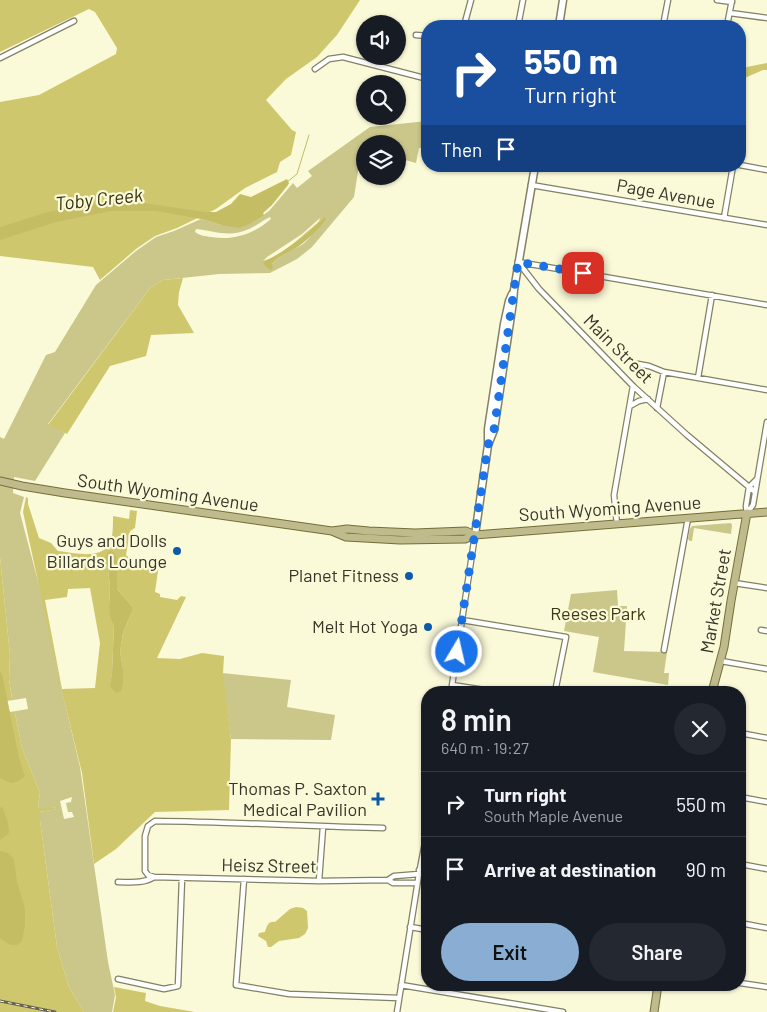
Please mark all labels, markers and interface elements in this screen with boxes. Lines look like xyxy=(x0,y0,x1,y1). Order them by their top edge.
map controls xyxy=(356,15,406,185)
button: sound xyxy=(356,15,406,65)
text: 550 m xyxy=(524,39,618,81)
icon: right xyxy=(441,40,506,105)
button: search xyxy=(356,75,406,125)
text: Turn right xyxy=(524,81,617,107)
button: layers xyxy=(356,135,406,185)
icon: arrive xyxy=(492,135,520,163)
text: Then xyxy=(441,138,482,161)
street label: Page Avenue xyxy=(615,174,717,213)
water label: Toby Creek xyxy=(54,182,145,215)
pin xyxy=(562,252,604,294)
icon: arrive xyxy=(569,259,597,287)
street label: Main Street xyxy=(579,309,658,388)
street label: South Wyoming Avenue xyxy=(76,468,260,516)
street label: South Wyoming Avenue xyxy=(518,491,702,525)
place label: Guys and Dolls Billards Lounge xyxy=(46,529,167,572)
marker: Guys and Dolls Billards Lounge xyxy=(171,545,183,557)
street label: Market Street xyxy=(695,547,735,655)
place label: Planet Fitness xyxy=(288,564,399,586)
marker: Planet Fitness xyxy=(403,570,415,582)
park label: Reeses Park xyxy=(550,602,646,624)
place label: Melt Hot Yoga xyxy=(312,615,418,637)
marker: Melt Hot Yoga xyxy=(422,621,434,633)
position arrow xyxy=(430,625,482,677)
text: 8 min xyxy=(441,701,512,737)
button: close xyxy=(674,703,726,755)
text: 640 m · 19:27 xyxy=(441,738,529,757)
place label: Thomas P. Saxton Medical Pavilion xyxy=(228,777,367,820)
text: Turn right xyxy=(484,783,566,806)
icon: right xyxy=(441,790,469,818)
marker: Thomas P. Saxton Medical Pavilion xyxy=(371,792,385,806)
text: 550 m xyxy=(676,793,726,816)
text: South Maple Avenue xyxy=(484,806,623,825)
street label: Heisz Street xyxy=(221,853,317,877)
icon: arrive xyxy=(441,855,469,883)
text: Arrive at destination xyxy=(484,858,656,881)
text: 90 m xyxy=(686,858,726,881)
button: Exit xyxy=(441,923,579,981)
button: Share xyxy=(589,923,726,981)

